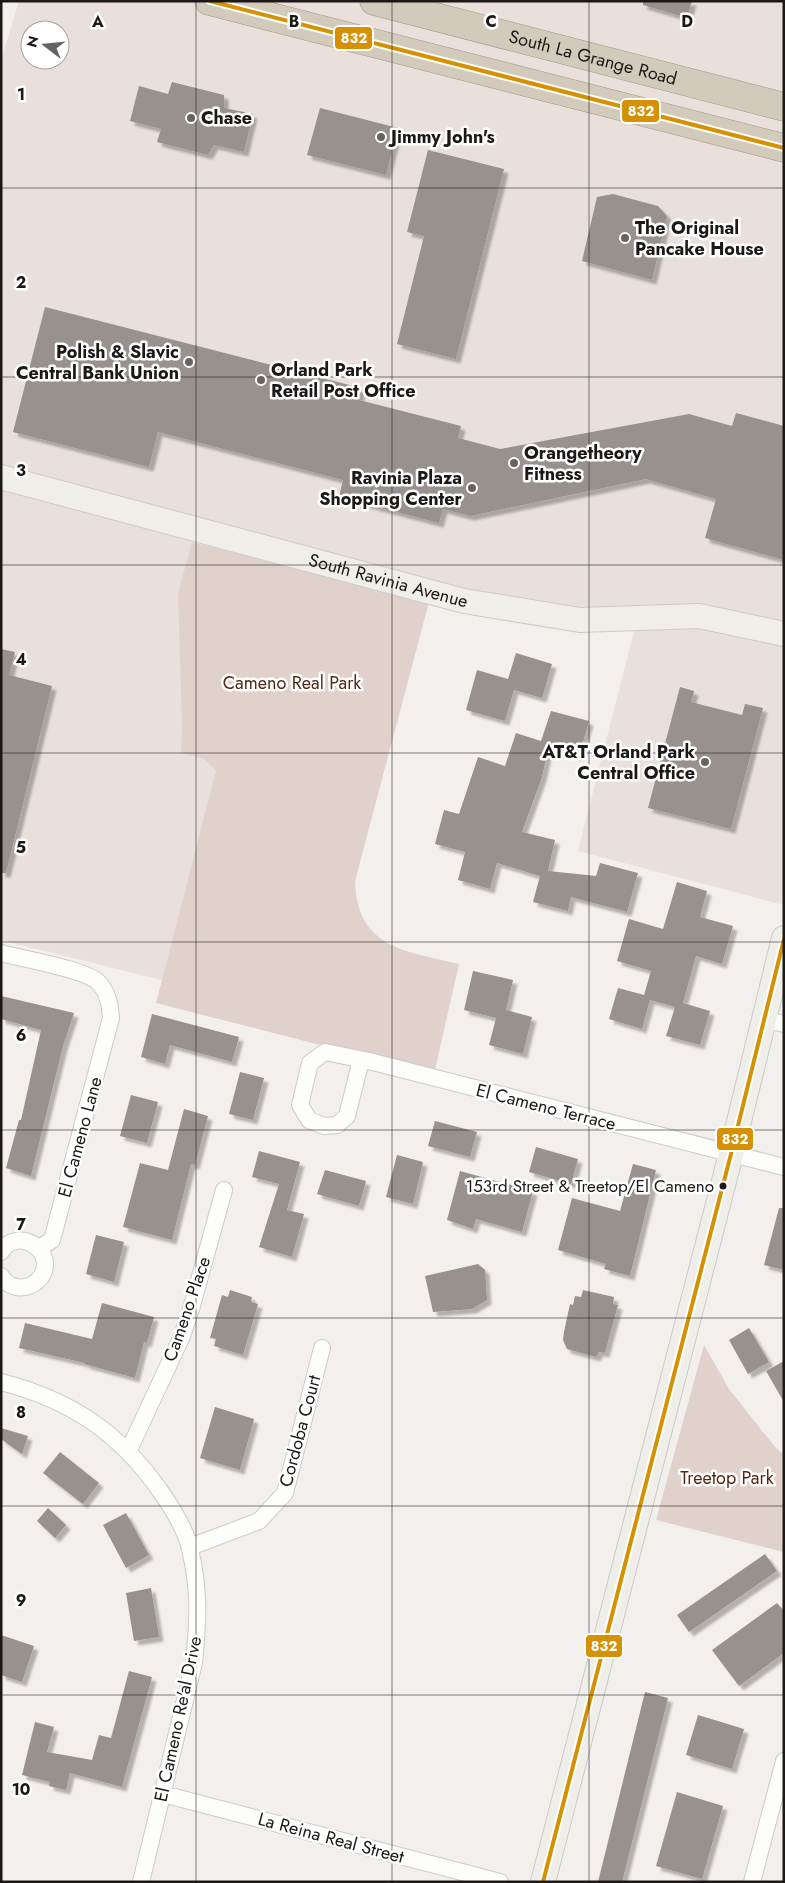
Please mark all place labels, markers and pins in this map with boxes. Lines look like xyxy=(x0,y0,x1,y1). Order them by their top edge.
place label: Chase xyxy=(201,105,252,131)
marker: Chase xyxy=(185,112,197,124)
place label: Jimmy John's xyxy=(388,124,495,150)
marker: Jimmy John's xyxy=(375,131,387,143)
place label: The Original Pancake House xyxy=(635,215,764,262)
marker: The Original Pancake House xyxy=(619,232,631,244)
place label: Polish & Slavic Central Bank Union xyxy=(16,339,179,386)
marker: Polish & Slavic Central Bank Union xyxy=(183,356,195,368)
place label: Orland Park Retail Post Office xyxy=(271,357,416,404)
marker: Orland Park Retail Post Office xyxy=(255,374,267,386)
place label: Orangetheory Fitness xyxy=(524,440,642,487)
marker: Orangetheory Fitness xyxy=(508,457,520,469)
place label: Ravinia Plaza Shopping Center xyxy=(319,465,463,512)
marker: Ravinia Plaza Shopping Center xyxy=(466,482,478,494)
place label: AT&T Orland Park Central Office xyxy=(541,739,696,786)
marker: AT&T Orland Park Central Office xyxy=(699,756,711,768)
place label: 153rd Street & Treetop/El Cameno xyxy=(466,1174,714,1198)
marker: 153rd Street & Treetop/El Cameno xyxy=(718,1181,728,1191)

